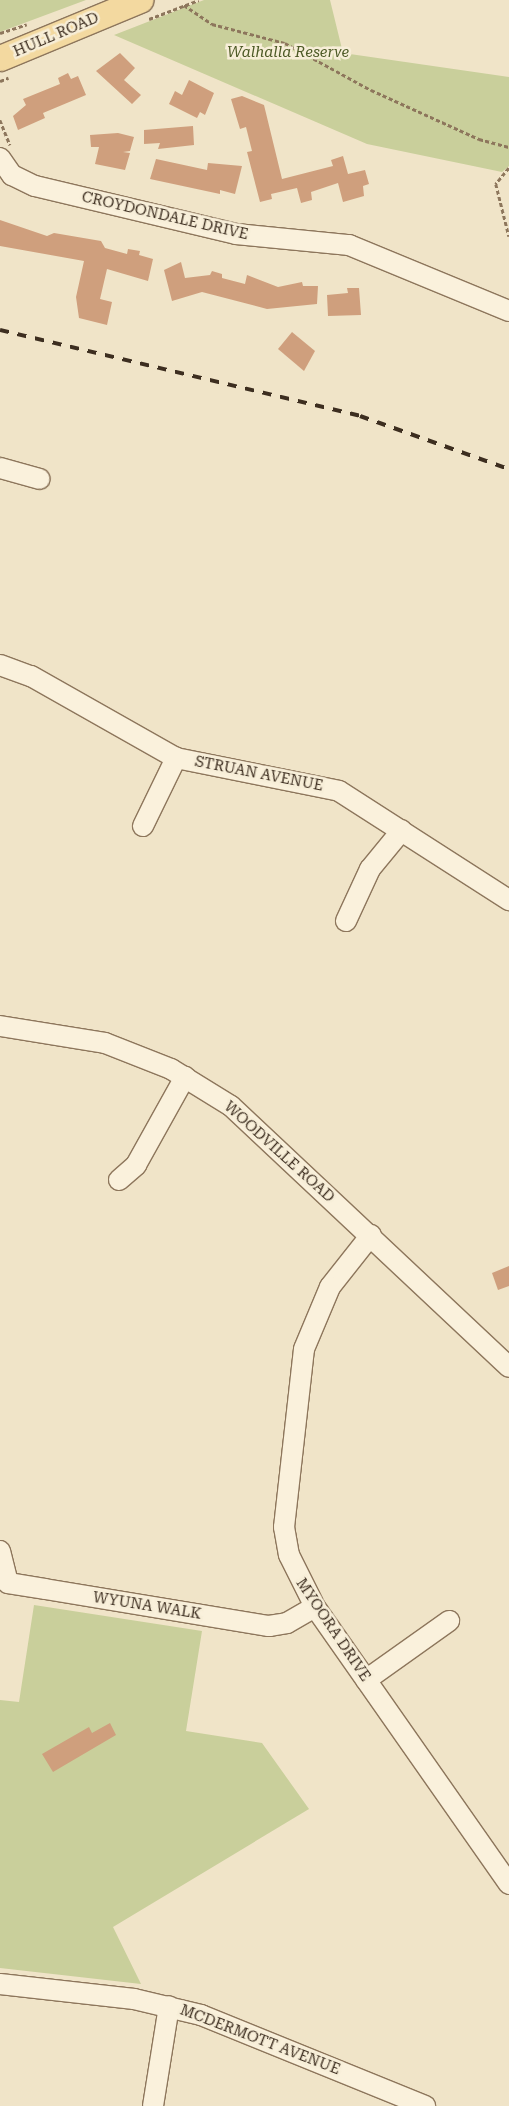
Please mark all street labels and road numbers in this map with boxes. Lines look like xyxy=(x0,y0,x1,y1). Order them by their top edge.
street label: HULL ROAD xyxy=(11,9,101,61)
street label: CROYDONDALE DRIVE xyxy=(80,188,250,244)
street label: STRUAN AVENUE xyxy=(193,753,325,795)
street label: WOODVILLE ROAD xyxy=(220,1098,338,1206)
street label: MYOORA DRIVE xyxy=(292,1575,374,1685)
street label: WYUNA WALK xyxy=(92,1589,202,1623)
street label: MCDERMOTT AVENUE xyxy=(177,2001,343,2079)

